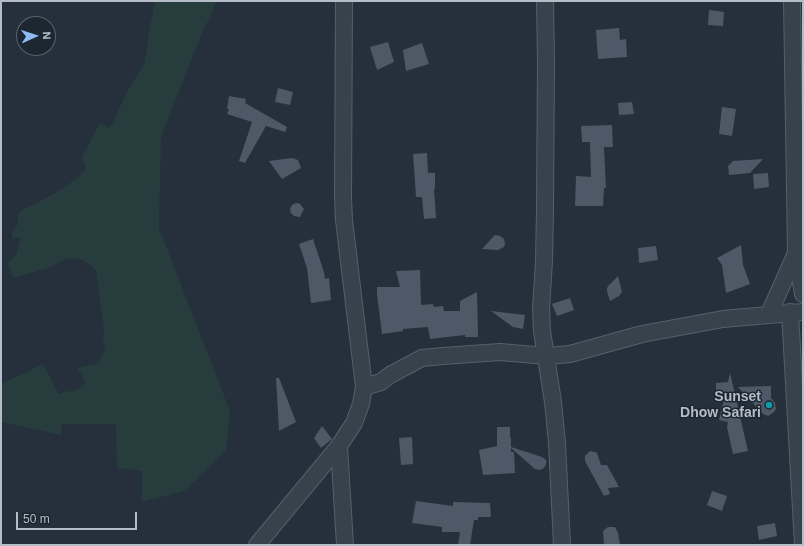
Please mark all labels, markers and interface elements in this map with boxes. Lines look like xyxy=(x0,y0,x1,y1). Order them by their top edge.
north arrow xyxy=(16,16,56,56)
text: N xyxy=(41,31,53,40)
place label: Sunset Dhow Safari xyxy=(680,389,761,422)
marker: Sunset Dhow Safari xyxy=(764,400,774,410)
scale bar xyxy=(18,504,139,530)
text: 50 m xyxy=(23,512,50,526)

